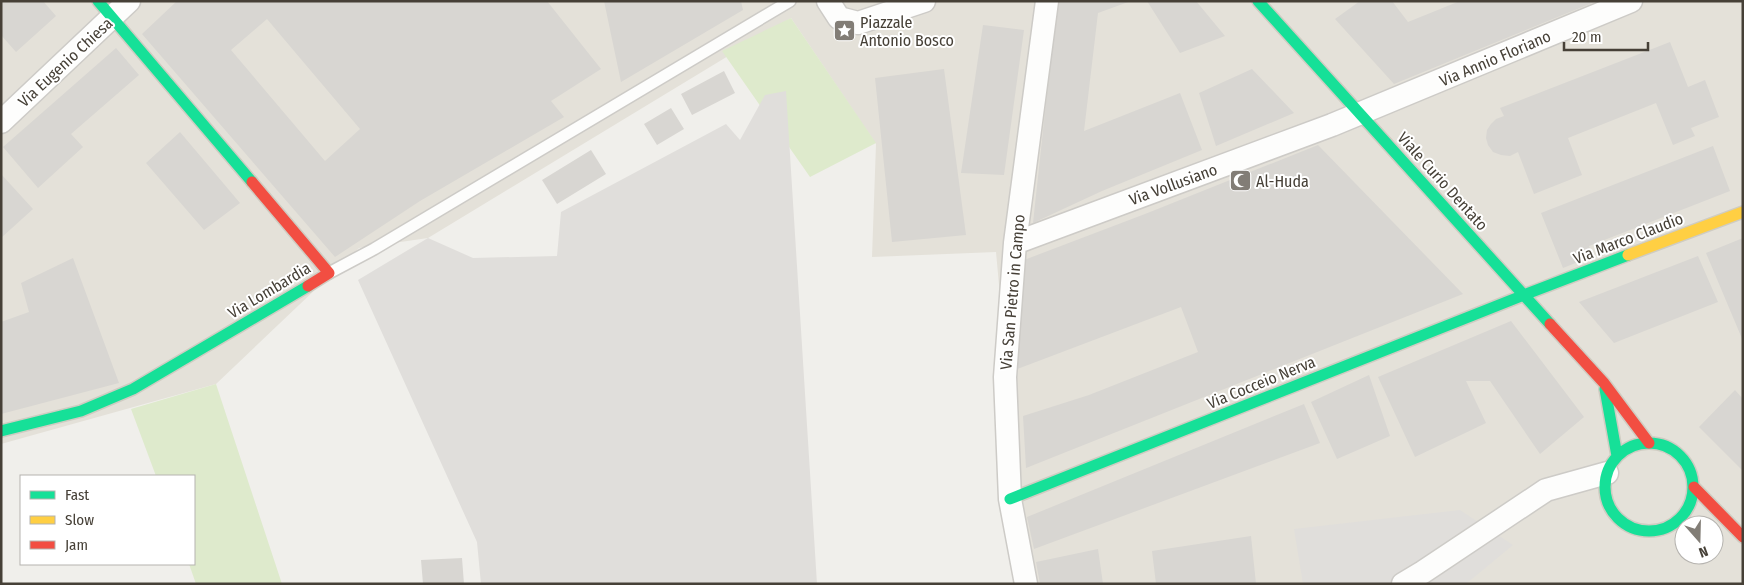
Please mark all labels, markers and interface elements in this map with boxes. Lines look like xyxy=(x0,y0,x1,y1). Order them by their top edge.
place label: Piazzale Antonio Bosco xyxy=(860,13,954,50)
street label: Via Eugenio Chiesa xyxy=(14,14,117,111)
place icon: Piazzale Antonio Bosco xyxy=(832,19,856,43)
scale bar xyxy=(1564,20,1648,52)
street label: Via Annio Floriano xyxy=(1437,26,1554,90)
text: 20 m xyxy=(1572,28,1602,46)
street label: Viale Curio Dentato xyxy=(1394,128,1492,234)
street label: Via Vollusiano xyxy=(1127,160,1220,209)
mosque icon: Al-Huda xyxy=(1228,169,1252,193)
place label: Al-Huda xyxy=(1256,172,1309,191)
street label: Via Marco Claudio xyxy=(1571,209,1686,268)
street label: Via San Pietro in Campo xyxy=(996,214,1029,371)
street label: Via Lombardia xyxy=(224,258,314,323)
street label: Via Cocceio Nerva xyxy=(1204,352,1318,413)
legend xyxy=(20,475,195,565)
text: Fast xyxy=(65,486,89,504)
text: Slow xyxy=(65,511,94,529)
north arrow xyxy=(1674,515,1724,565)
text: Jam xyxy=(65,536,88,554)
text: N xyxy=(1696,542,1710,561)

